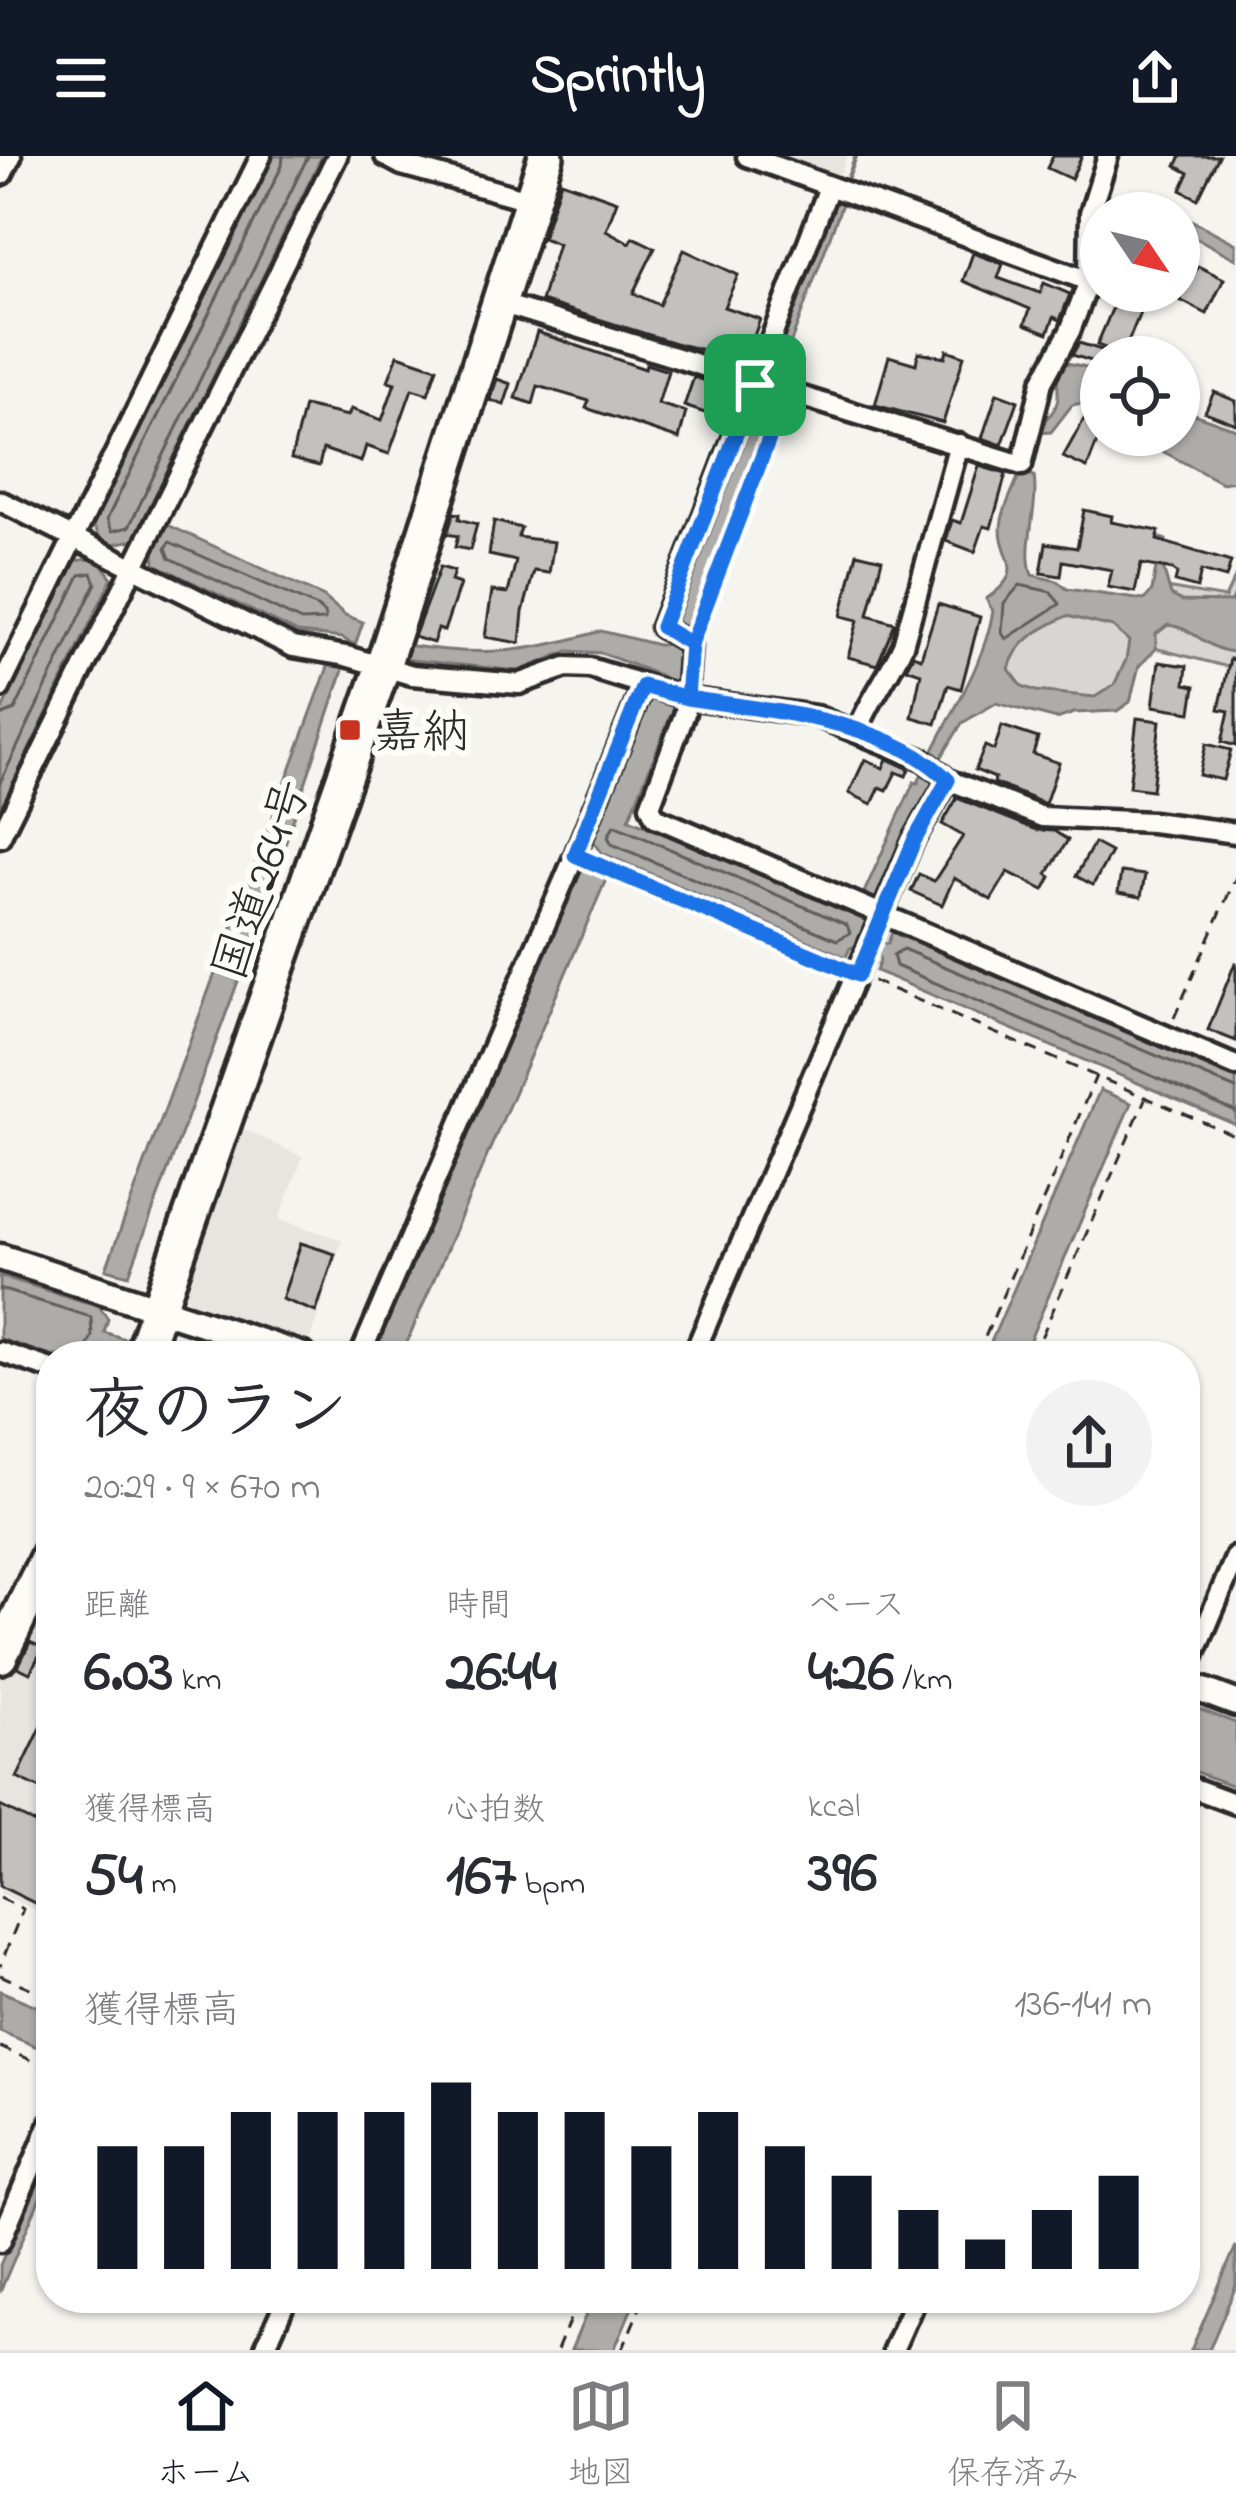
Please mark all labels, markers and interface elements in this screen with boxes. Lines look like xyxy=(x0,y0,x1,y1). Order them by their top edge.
text: Sprintly xyxy=(531,39,705,117)
icon: menu xyxy=(48,45,114,111)
icon: share xyxy=(1122,45,1188,111)
north arrow xyxy=(1080,192,1200,312)
map controls xyxy=(1080,192,1200,456)
pin xyxy=(704,334,806,436)
button: locate xyxy=(1080,336,1200,456)
icon: arrive xyxy=(722,352,788,418)
place label: 嘉納 xyxy=(374,700,470,770)
marker: 嘉納 xyxy=(337,717,363,743)
street label: 国道264号 xyxy=(197,771,331,991)
text: 夜のラン xyxy=(84,1367,348,1463)
button: share xyxy=(1026,1380,1152,1506)
text: 20:29 · 9 × 670 m xyxy=(84,1460,320,1517)
text: 距離 xyxy=(84,1583,150,1631)
text: 時間 xyxy=(446,1583,512,1631)
text: ペース xyxy=(808,1583,905,1631)
text: 6.03 xyxy=(84,1631,173,1718)
text: 26:44 xyxy=(446,1631,557,1718)
text: 4:26 xyxy=(808,1631,894,1718)
text: km xyxy=(173,1657,222,1705)
text: /km xyxy=(894,1657,953,1705)
text: kcal xyxy=(808,1784,860,1832)
text: 獲得標高 xyxy=(84,1787,216,1835)
text: 心拍数 xyxy=(446,1787,545,1835)
text: 396 xyxy=(808,1832,877,1919)
text: 54 xyxy=(84,1835,143,1922)
text: 167 xyxy=(446,1835,516,1922)
text: m xyxy=(143,1861,177,1909)
text: bpm xyxy=(516,1861,585,1909)
text: 136–141 m xyxy=(1014,1977,1152,2034)
text: 獲得標高 xyxy=(84,1984,240,2041)
tab: ホーム xyxy=(157,2373,254,2499)
tab: 地図 xyxy=(568,2373,634,2499)
tab: 保存済み xyxy=(947,2373,1079,2499)

